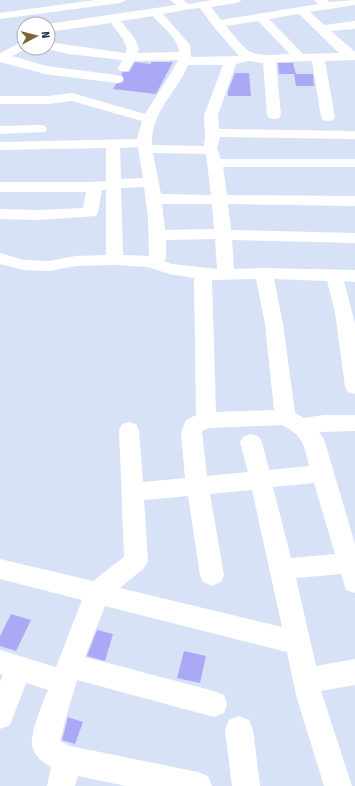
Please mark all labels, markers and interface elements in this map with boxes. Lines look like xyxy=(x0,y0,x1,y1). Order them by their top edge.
north arrow xyxy=(16,16,56,56)
text: N xyxy=(39,31,52,39)

